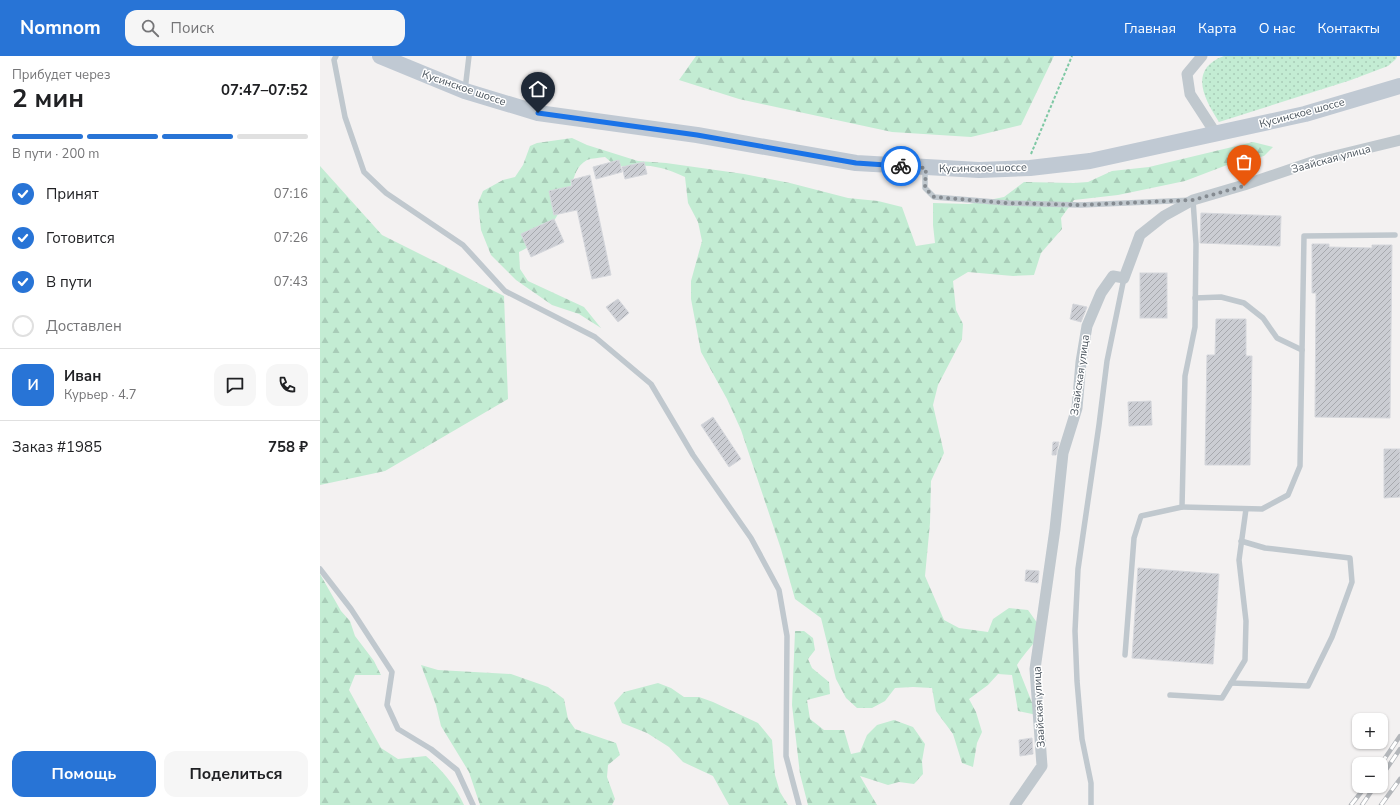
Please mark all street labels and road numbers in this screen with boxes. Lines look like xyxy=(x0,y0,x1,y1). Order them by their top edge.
street label: Кусинское шоссе xyxy=(420,67,508,109)
street label: Кусинское шоссе xyxy=(1258,94,1346,132)
street label: Заайская улица xyxy=(1290,141,1372,177)
street label: Кусинское шоссе xyxy=(939,160,1027,176)
street label: Заайская улица xyxy=(1067,333,1093,416)
street label: Заайская улица xyxy=(1029,666,1049,748)

